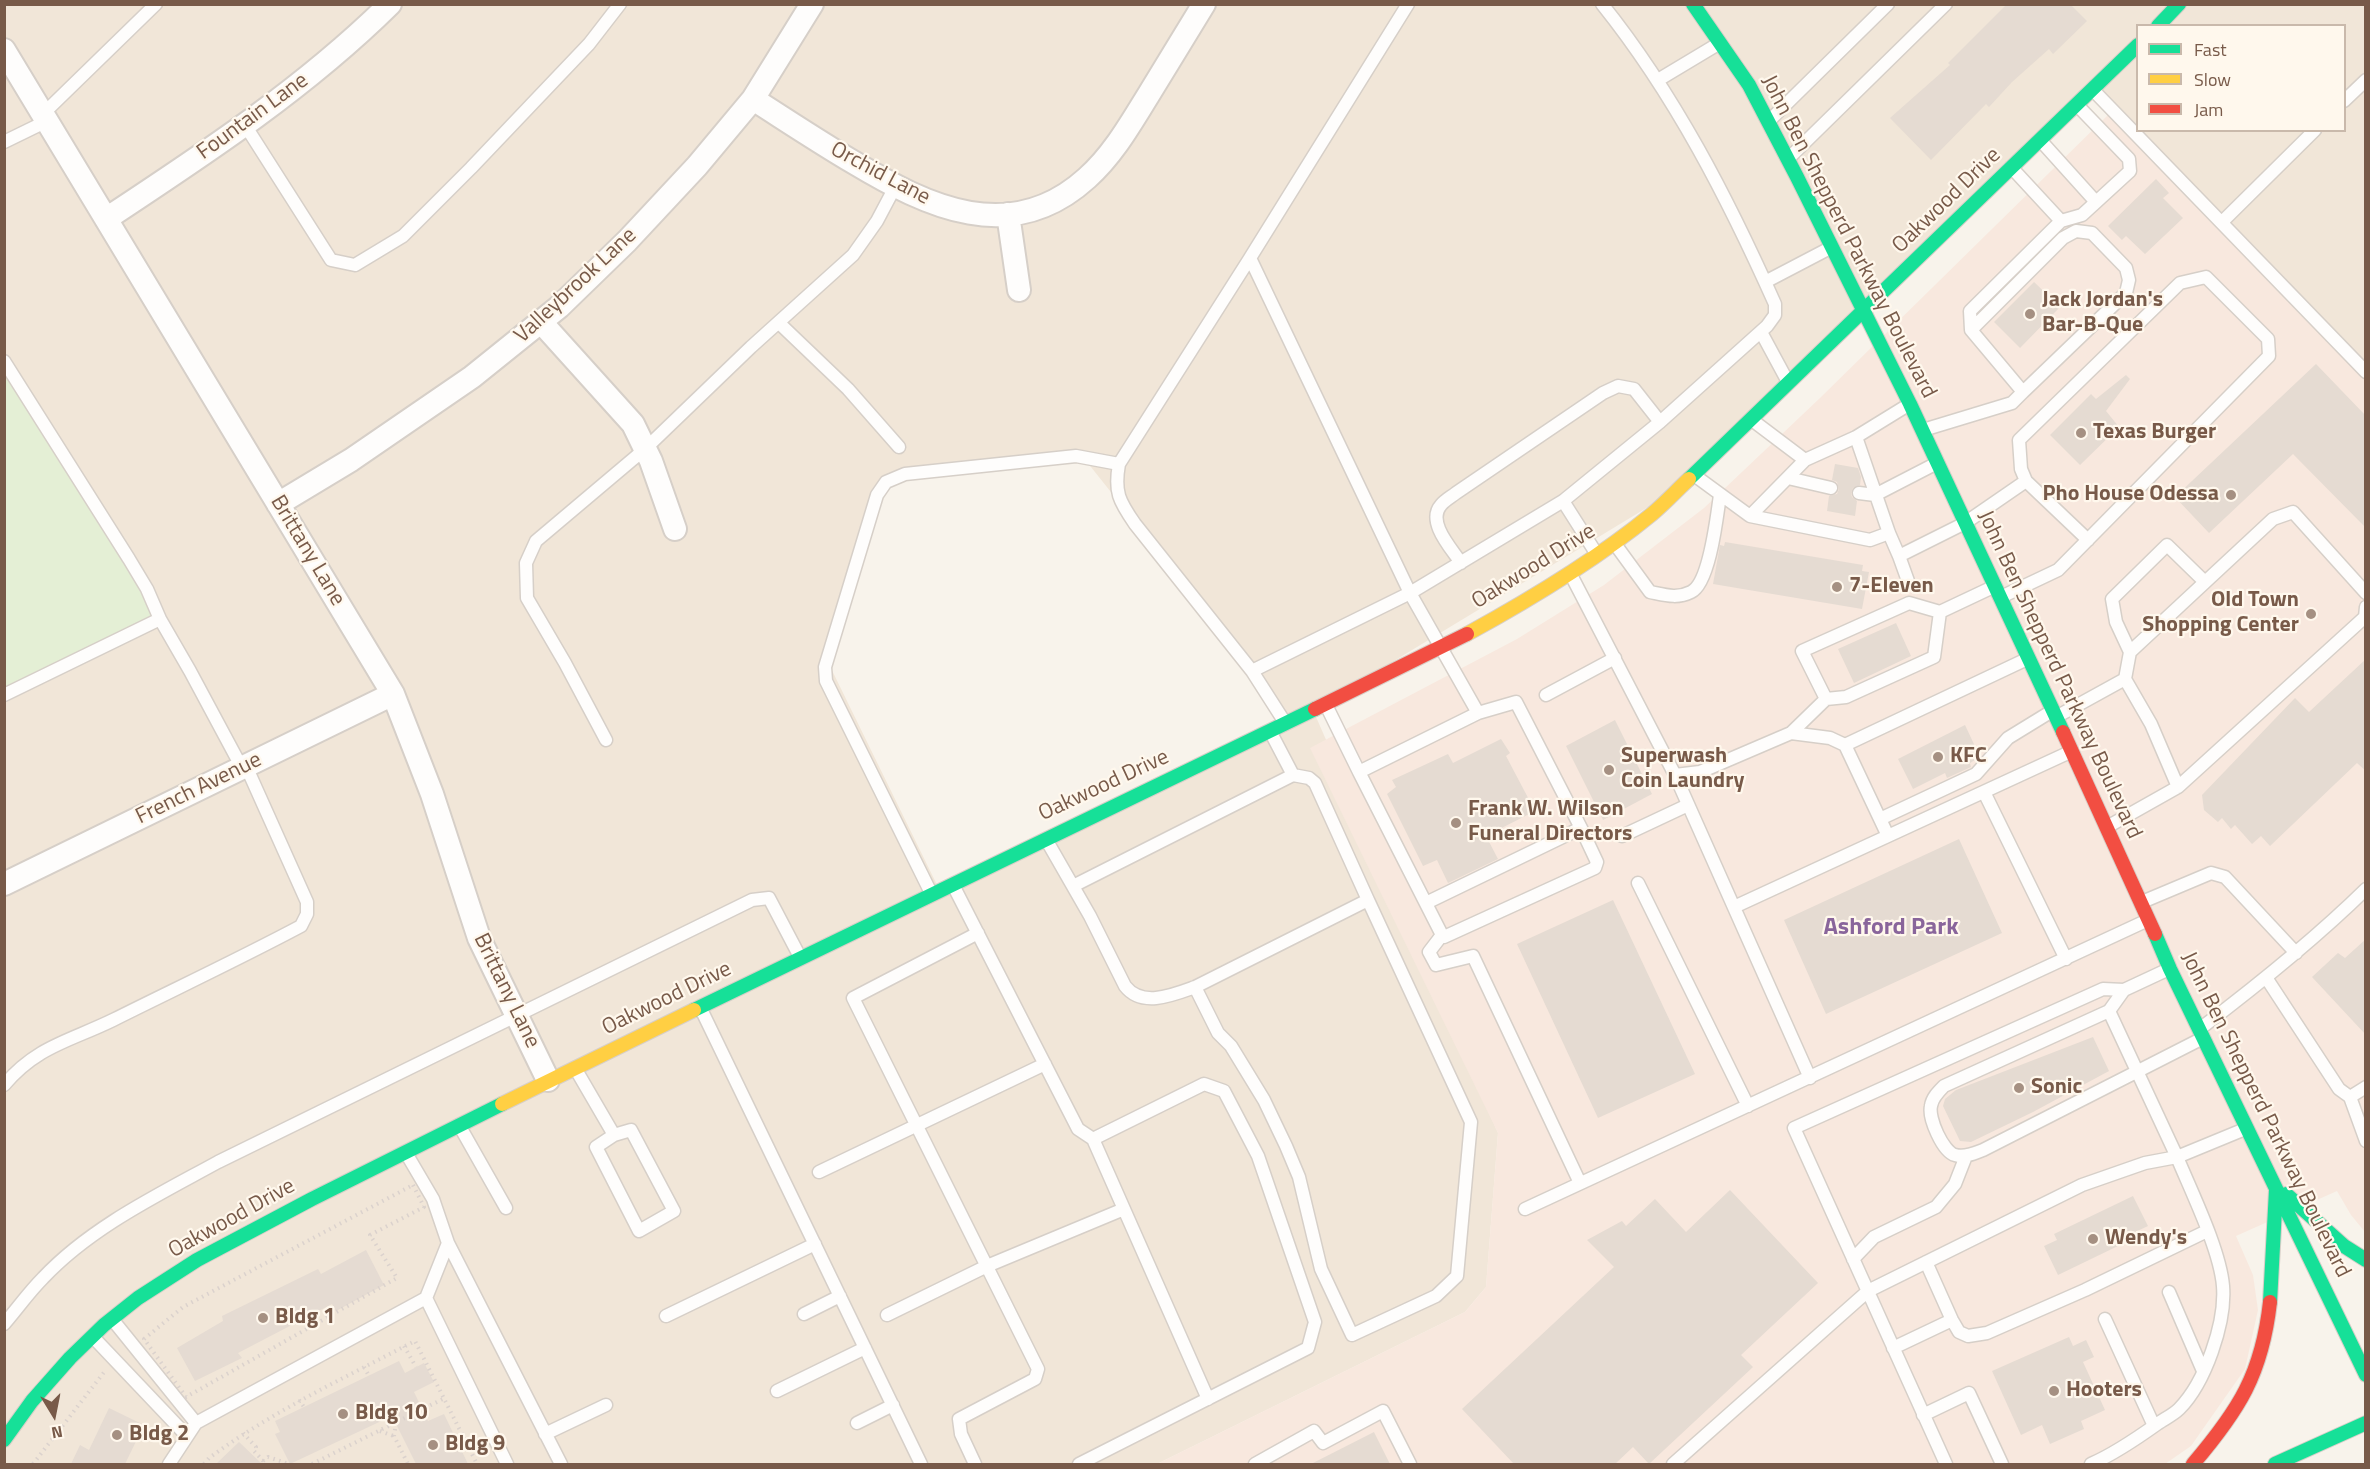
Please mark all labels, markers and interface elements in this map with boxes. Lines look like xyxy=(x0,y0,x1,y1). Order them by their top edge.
legend xyxy=(2136,24,2346,132)
text: Fast xyxy=(2194,36,2227,63)
text: Slow xyxy=(2194,66,2231,93)
street label: Fountain Lane xyxy=(192,68,314,166)
street label: John Ben Shepperd Parkway Boulevard xyxy=(1755,71,1941,403)
text: Jam xyxy=(2194,96,2223,123)
street label: Orchid Lane xyxy=(826,137,934,211)
street label: Oakwood Drive xyxy=(1887,143,2007,259)
street label: Valleybrook Lane xyxy=(510,223,642,349)
place label: Jack Jordan's Bar-B-Que xyxy=(2042,288,2163,340)
marker: Jack Jordan's Bar-B-Que xyxy=(2023,307,2037,321)
place label: Texas Burger xyxy=(2093,420,2216,446)
marker: Texas Burger xyxy=(2074,426,2088,440)
place label: Pho House Odessa xyxy=(2043,482,2219,508)
marker: Pho House Odessa xyxy=(2224,488,2238,502)
street label: Brittany Lane xyxy=(264,491,350,611)
street label: John Ben Shepperd Parkway Boulevard xyxy=(1971,507,2147,843)
street label: Oakwood Drive xyxy=(1467,519,1601,615)
place label: 7-Eleven xyxy=(1849,574,1934,600)
marker: 7-Eleven xyxy=(1830,580,1844,594)
place label: Old Town Shopping Center xyxy=(2142,588,2299,640)
marker: Old Town Shopping Center xyxy=(2304,607,2318,621)
street label: Oakwood Drive xyxy=(1035,744,1173,828)
place label: Superwash Coin Laundry xyxy=(1621,744,1744,796)
place label: KFC xyxy=(1950,744,1987,770)
street label: French Avenue xyxy=(132,747,266,831)
marker: KFC xyxy=(1931,750,1945,764)
marker: Superwash Coin Laundry xyxy=(1602,763,1616,777)
place label: Frank W. Wilson Funeral Directors xyxy=(1468,797,1632,848)
marker: Frank W. Wilson Funeral Directors xyxy=(1449,816,1463,830)
district label: Ashford Park xyxy=(1823,914,1959,942)
street label: Brittany Lane xyxy=(467,929,545,1053)
street label: John Ben Shepperd Parkway Boulevard xyxy=(2174,948,2356,1282)
street label: Oakwood Drive xyxy=(598,956,736,1042)
place label: Sonic xyxy=(2031,1075,2082,1101)
marker: Sonic xyxy=(2012,1081,2026,1095)
street label: Oakwood Drive xyxy=(164,1173,300,1265)
place label: Wendy's xyxy=(2105,1226,2187,1252)
marker: Wendy's xyxy=(2086,1232,2100,1246)
place label: Bldg 1 xyxy=(275,1305,335,1331)
marker: Bldg 1 xyxy=(256,1311,270,1325)
place label: Hooters xyxy=(2066,1378,2142,1404)
marker: Hooters xyxy=(2047,1384,2061,1398)
north arrow xyxy=(24,1385,84,1445)
place label: Bldg 10 xyxy=(355,1401,428,1427)
marker: Bldg 10 xyxy=(336,1407,350,1421)
text: N xyxy=(50,1420,65,1446)
place label: Bldg 2 xyxy=(129,1422,189,1448)
marker: Bldg 2 xyxy=(110,1428,124,1442)
place label: Bldg 9 xyxy=(445,1432,505,1458)
marker: Bldg 9 xyxy=(426,1438,440,1452)

